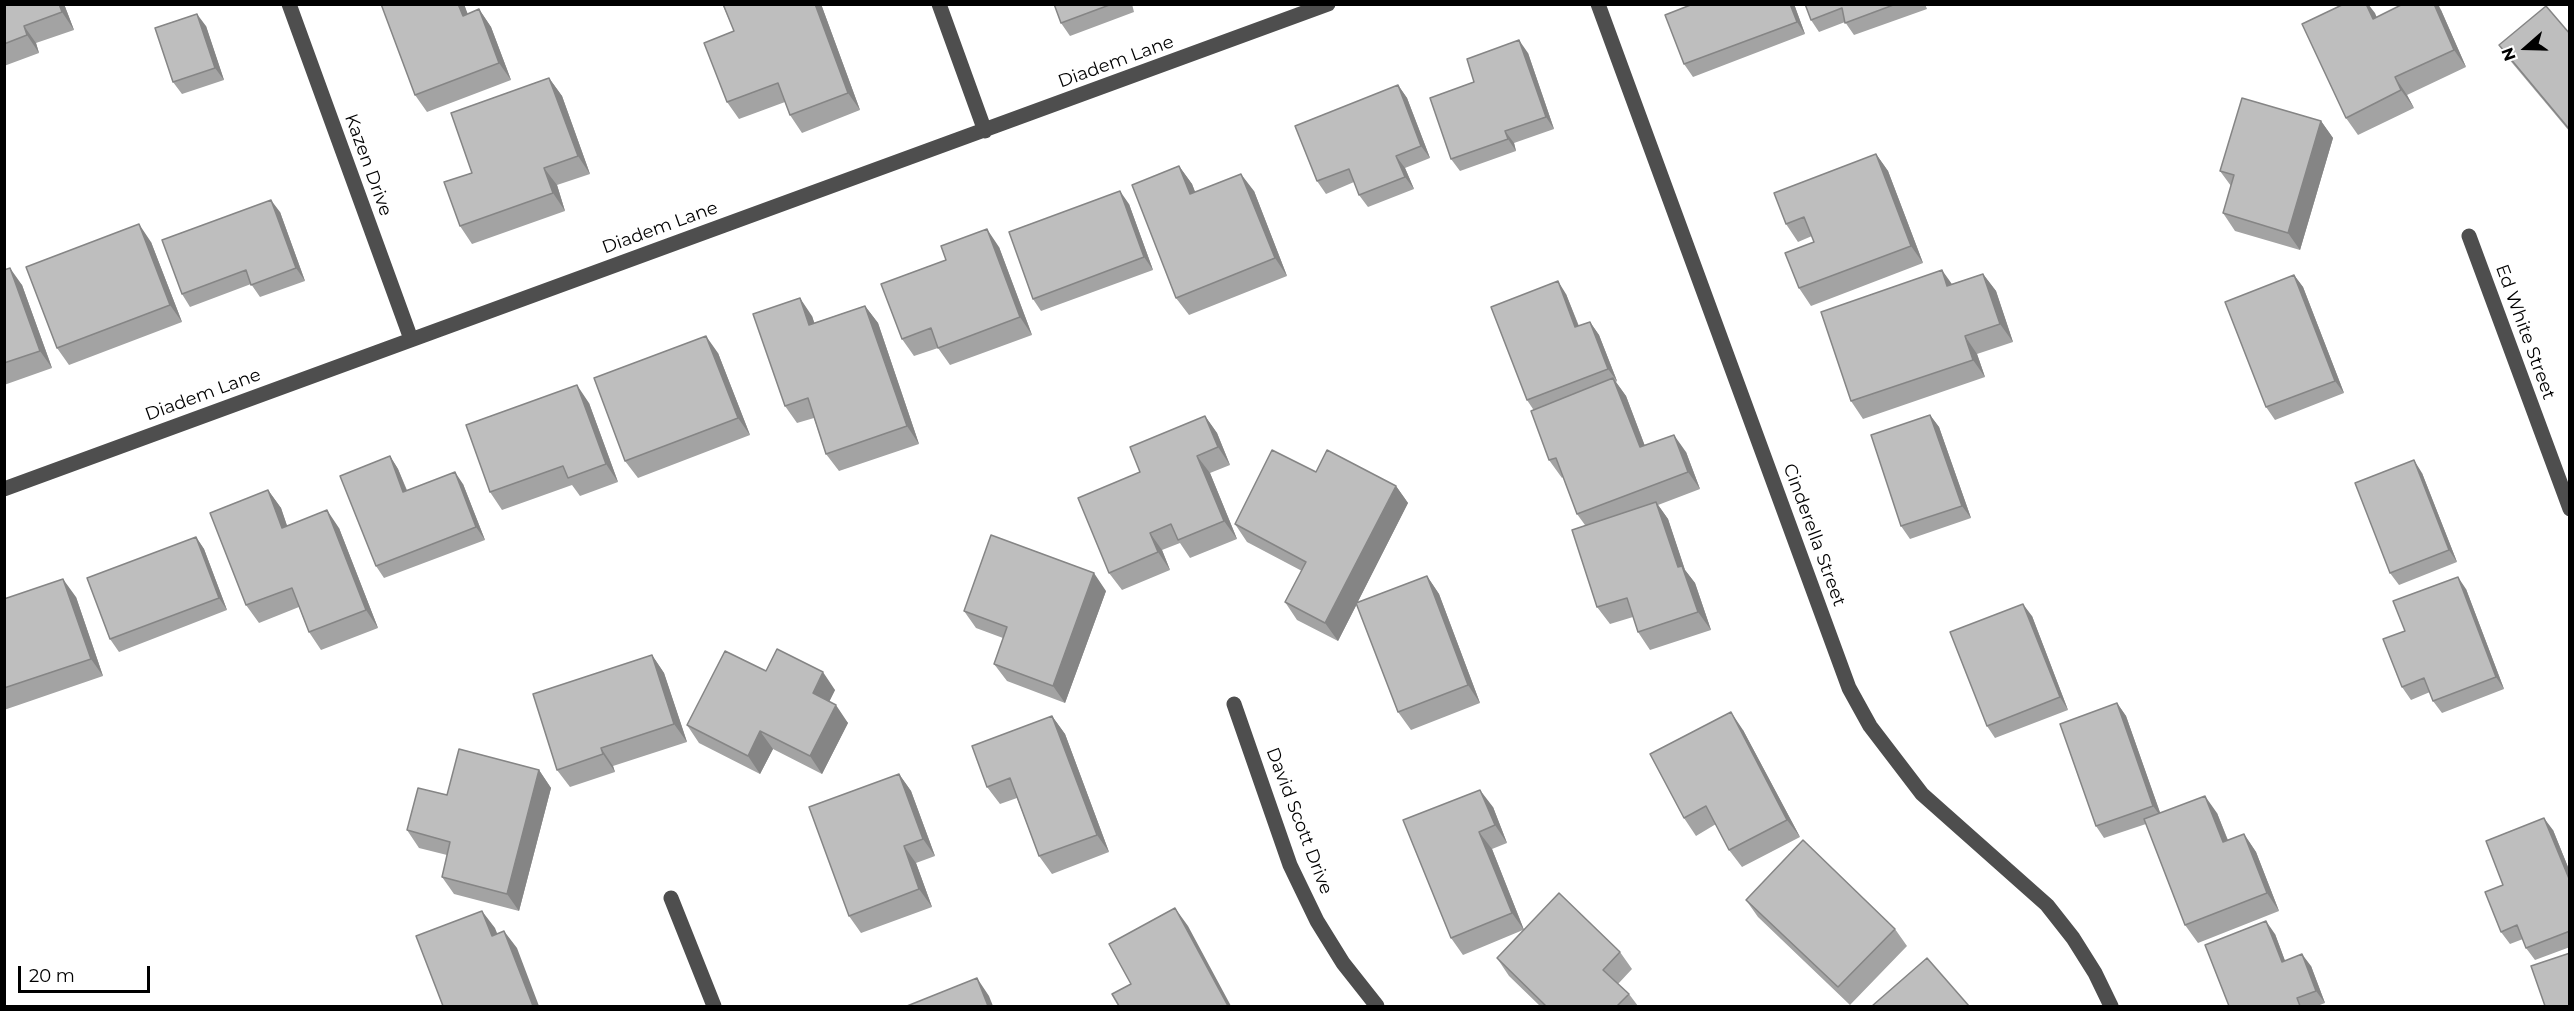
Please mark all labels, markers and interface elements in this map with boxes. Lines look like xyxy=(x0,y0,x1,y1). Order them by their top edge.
north arrow xyxy=(2496,18,2556,78)
street label: Diadem Lane xyxy=(1055,31,1177,93)
text: N xyxy=(2497,45,2520,64)
street label: Kazen Drive xyxy=(340,111,396,219)
street label: Diadem Lane xyxy=(599,197,721,259)
street label: Ed White Street xyxy=(2491,261,2559,403)
street label: Diadem Lane xyxy=(142,364,264,426)
street label: Cinderella Street xyxy=(1778,461,1850,609)
street label: David Scott Drive xyxy=(1261,745,1337,897)
scale bar xyxy=(21,954,153,992)
text: 20 m xyxy=(29,965,75,987)

